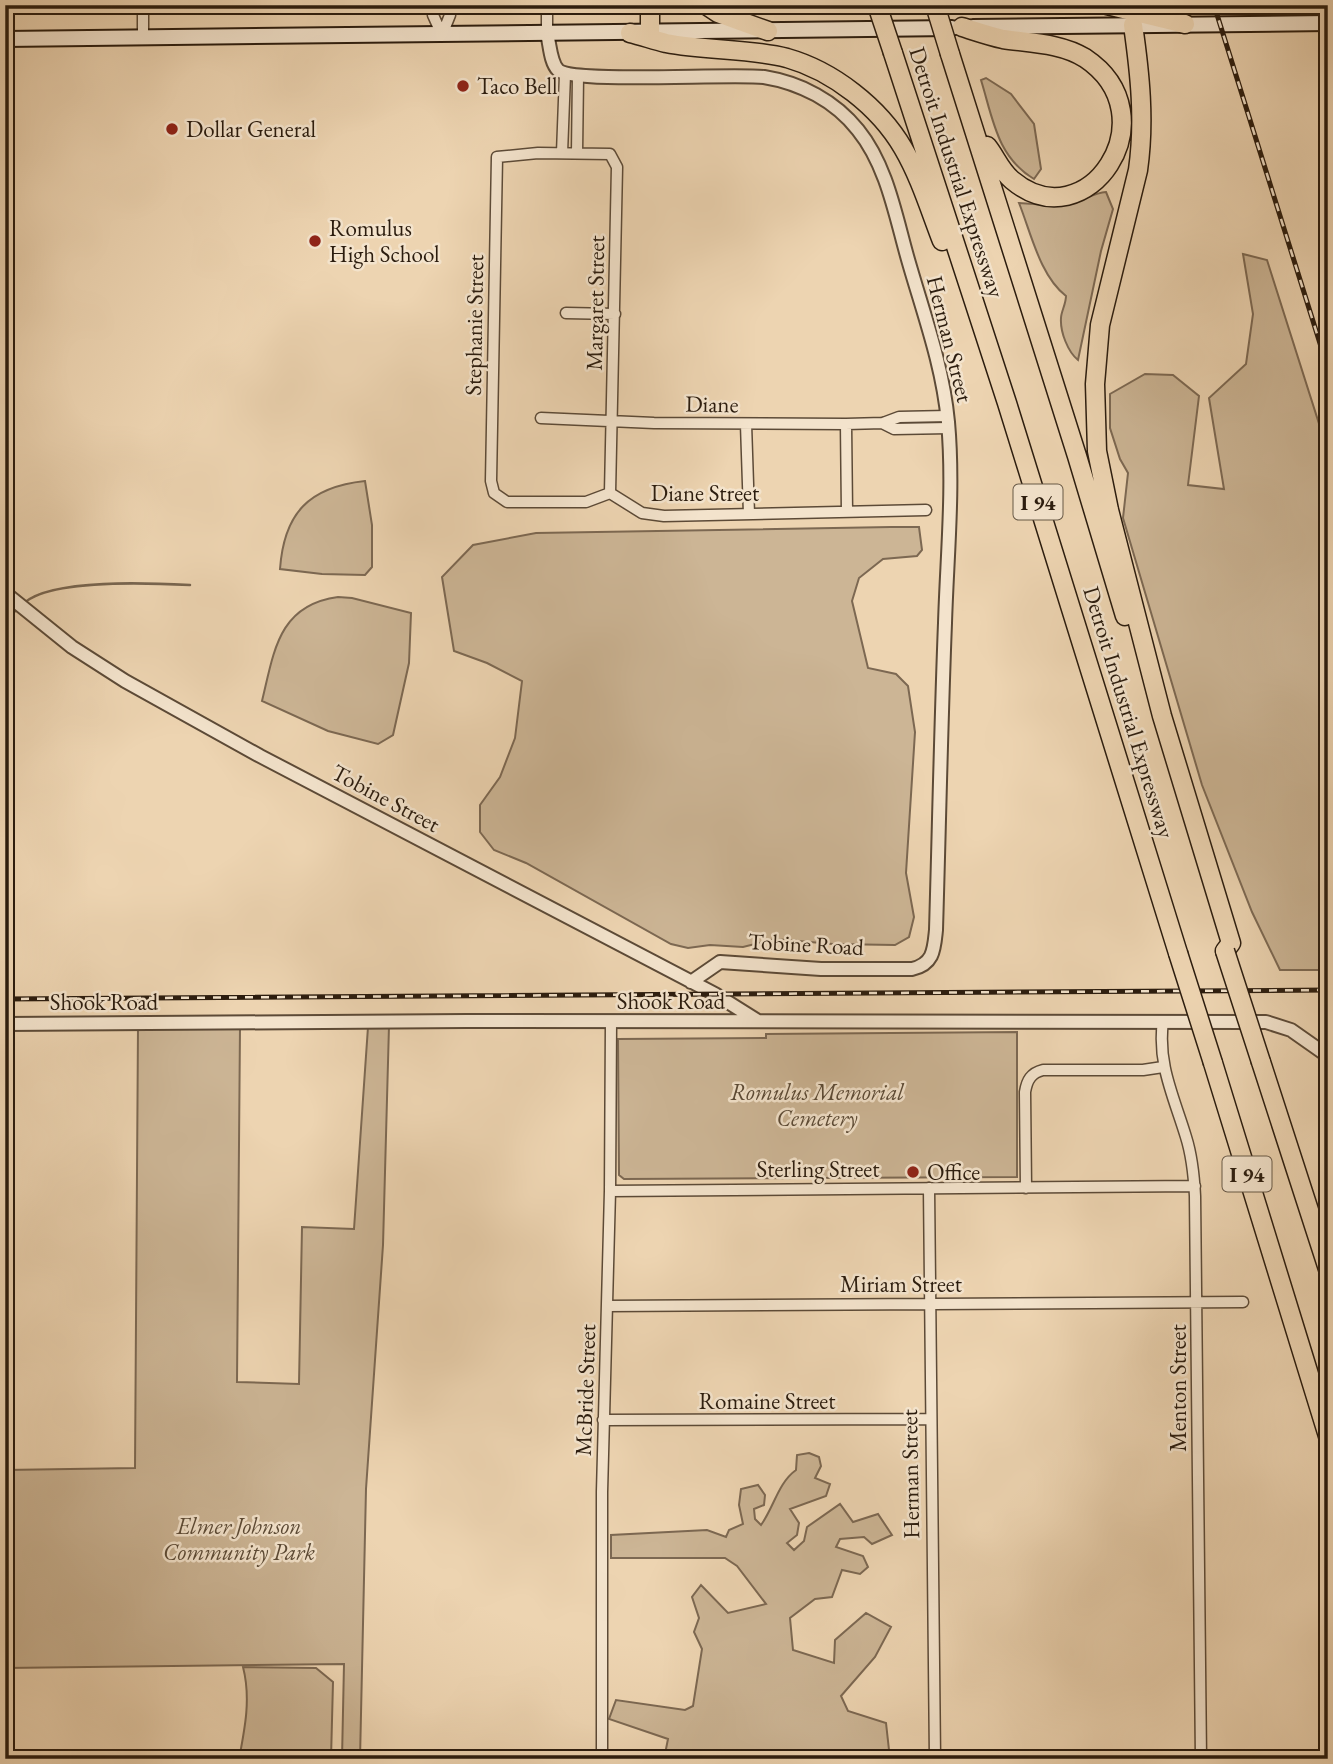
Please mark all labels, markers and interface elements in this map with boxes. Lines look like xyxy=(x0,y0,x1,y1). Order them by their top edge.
street label: Detroit Industrial Expressway xyxy=(902,43,1012,302)
place label: Taco Bell xyxy=(477,71,558,101)
marker: Taco Bell xyxy=(455,78,471,94)
place label: Dollar General xyxy=(186,114,317,144)
marker: Dollar General xyxy=(164,121,180,137)
place label: Romulus High School xyxy=(329,213,440,269)
marker: Romulus High School xyxy=(307,233,323,249)
street label: Margaret Street xyxy=(579,234,611,371)
street label: Stephanie Street xyxy=(458,253,490,396)
street label: Herman Street xyxy=(920,272,980,406)
street label: Diane xyxy=(685,389,739,419)
street label: Diane Street xyxy=(651,478,760,508)
road number: I 94 xyxy=(1014,484,1062,520)
street label: Detroit Industrial Expressway xyxy=(1076,582,1182,842)
street label: Tobine Street xyxy=(327,757,446,839)
street label: Tobine Road xyxy=(747,926,865,962)
street label: Shook Road xyxy=(617,986,726,1016)
street label: Shook Road xyxy=(50,987,159,1017)
park label: Romulus Memorial Cemetery xyxy=(730,1077,904,1133)
street label: Sterling Street xyxy=(756,1154,880,1184)
road number: I 94 xyxy=(1222,1156,1272,1192)
place label: Office xyxy=(927,1157,980,1187)
marker: Office xyxy=(905,1164,921,1180)
street label: Miriam Street xyxy=(840,1269,963,1299)
street label: McBride Street xyxy=(568,1323,602,1457)
street label: Menton Street xyxy=(1163,1324,1193,1452)
street label: Romaine Street xyxy=(699,1386,836,1416)
street label: Herman Street xyxy=(894,1408,926,1539)
park label: Elmer Johnson Community Park xyxy=(163,1511,316,1567)

